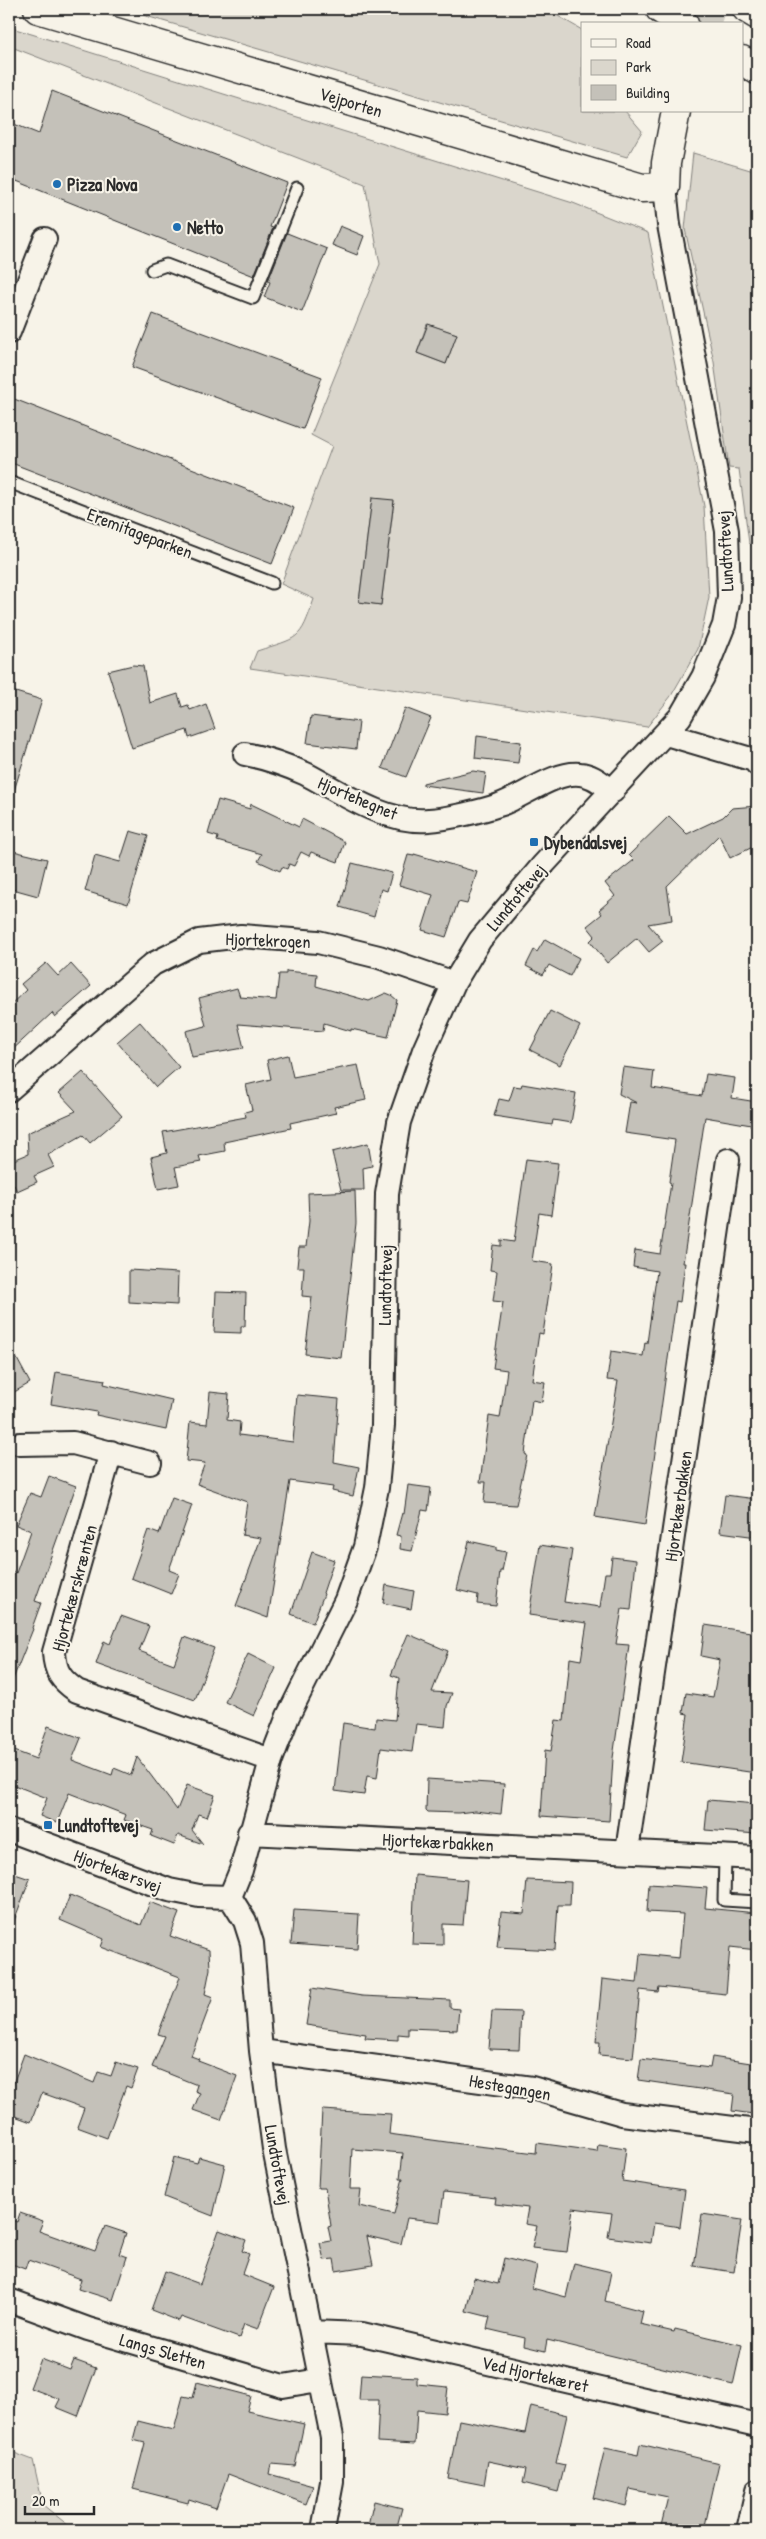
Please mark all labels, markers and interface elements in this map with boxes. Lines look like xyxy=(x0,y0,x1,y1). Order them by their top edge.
legend xyxy=(581,22,744,112)
text: Road xyxy=(626,32,651,53)
text: Park xyxy=(626,56,651,77)
street label: Vejporten xyxy=(316,81,386,123)
text: Building xyxy=(626,82,670,103)
place label: Pizza Nova xyxy=(67,172,138,197)
marker: Pizza Nova xyxy=(51,178,63,190)
place label: Netto xyxy=(187,215,224,240)
marker: Netto xyxy=(171,221,183,233)
street label: Eremitageparken xyxy=(84,501,196,565)
street label: Lundtoftevej xyxy=(710,510,740,592)
street label: Hjortehegnet xyxy=(314,770,402,826)
place label: Dybendalsvej xyxy=(544,830,627,856)
marker: Dybendalsvej xyxy=(528,836,540,848)
street label: Lundtoftevej xyxy=(480,858,552,936)
street label: Hjortekrogen xyxy=(225,926,311,954)
street label: Lundtoftevej xyxy=(372,1244,398,1326)
street label: Hjortekærbakken xyxy=(658,1449,698,1563)
street label: Hjortekærskrænten xyxy=(45,1522,103,1654)
place label: Lundtoftevej xyxy=(58,1813,139,1838)
marker: Lundtoftevej xyxy=(42,1819,54,1831)
street label: Hjortekærbakken xyxy=(382,1827,494,1857)
street label: Hjortekærsvej xyxy=(70,1843,166,1899)
street label: Hestegangen xyxy=(467,2068,553,2106)
street label: Lundtoftevej xyxy=(259,2123,297,2207)
street label: Langs Sletten xyxy=(117,2327,209,2375)
street label: Ved Hjortekæret xyxy=(479,2350,592,2399)
scale bar xyxy=(25,2484,94,2516)
text: 20 m xyxy=(32,2490,59,2511)

